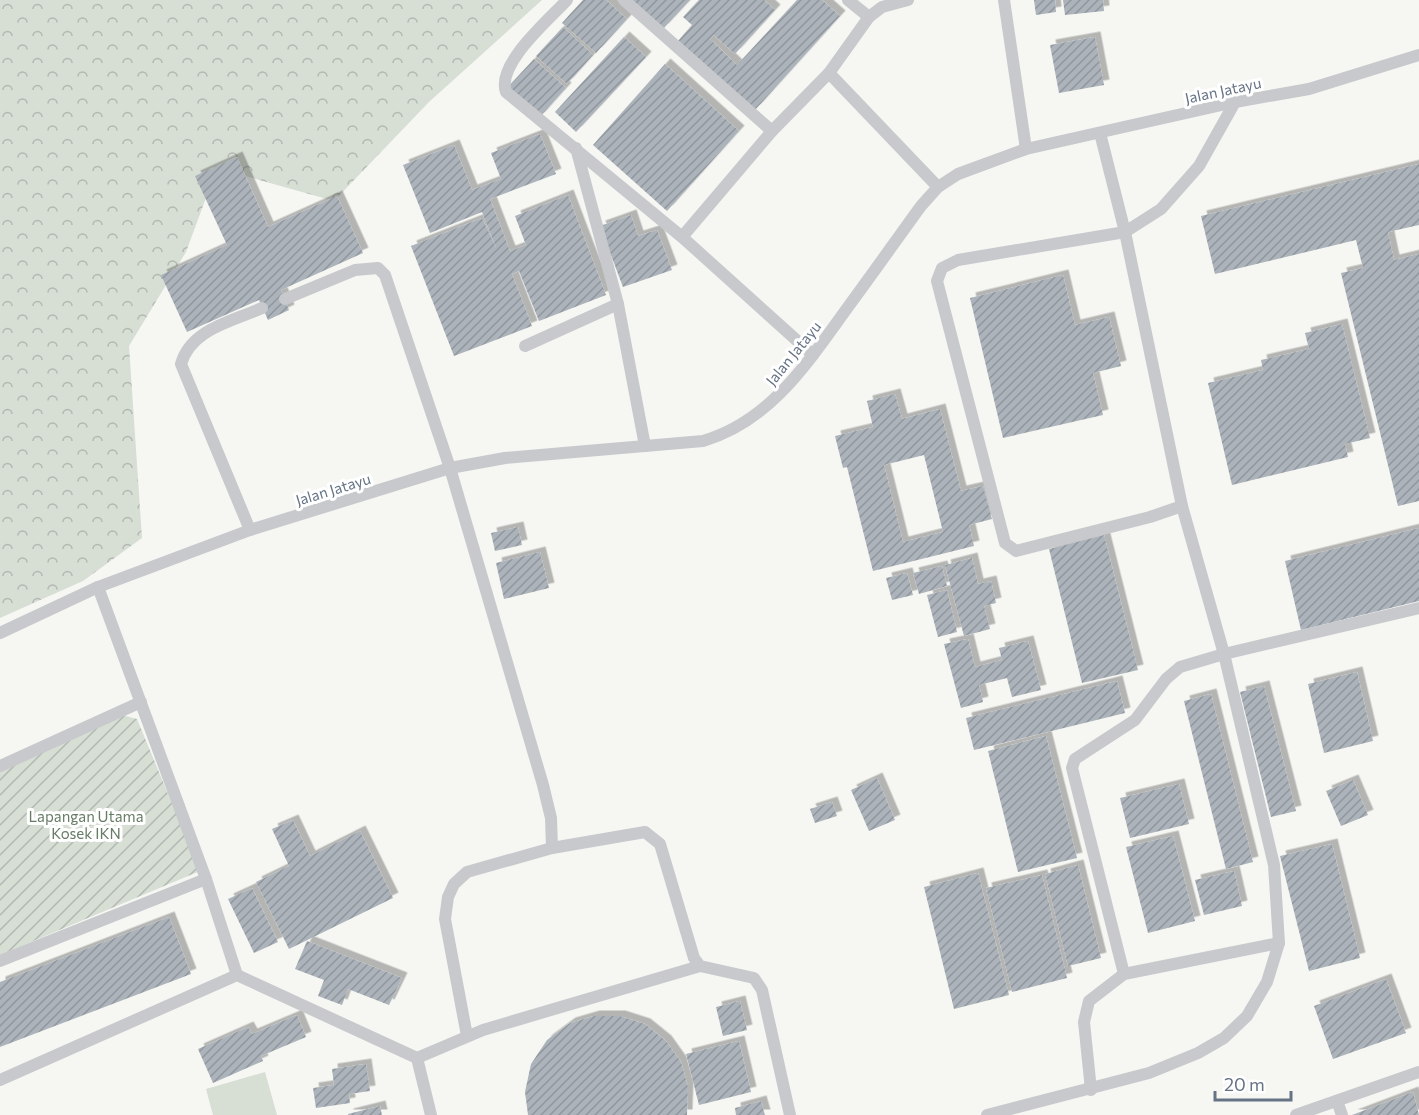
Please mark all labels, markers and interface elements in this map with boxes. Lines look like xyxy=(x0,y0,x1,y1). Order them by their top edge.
street label: Jalan Jatayu xyxy=(1183,73,1263,107)
street label: Jalan Jatayu xyxy=(762,317,824,389)
street label: Jalan Jatayu xyxy=(293,469,373,509)
park label: Lapangan Utama Kosek IKN xyxy=(29,807,143,842)
scale bar xyxy=(1215,1064,1292,1102)
text: 20 m xyxy=(1224,1073,1265,1095)

